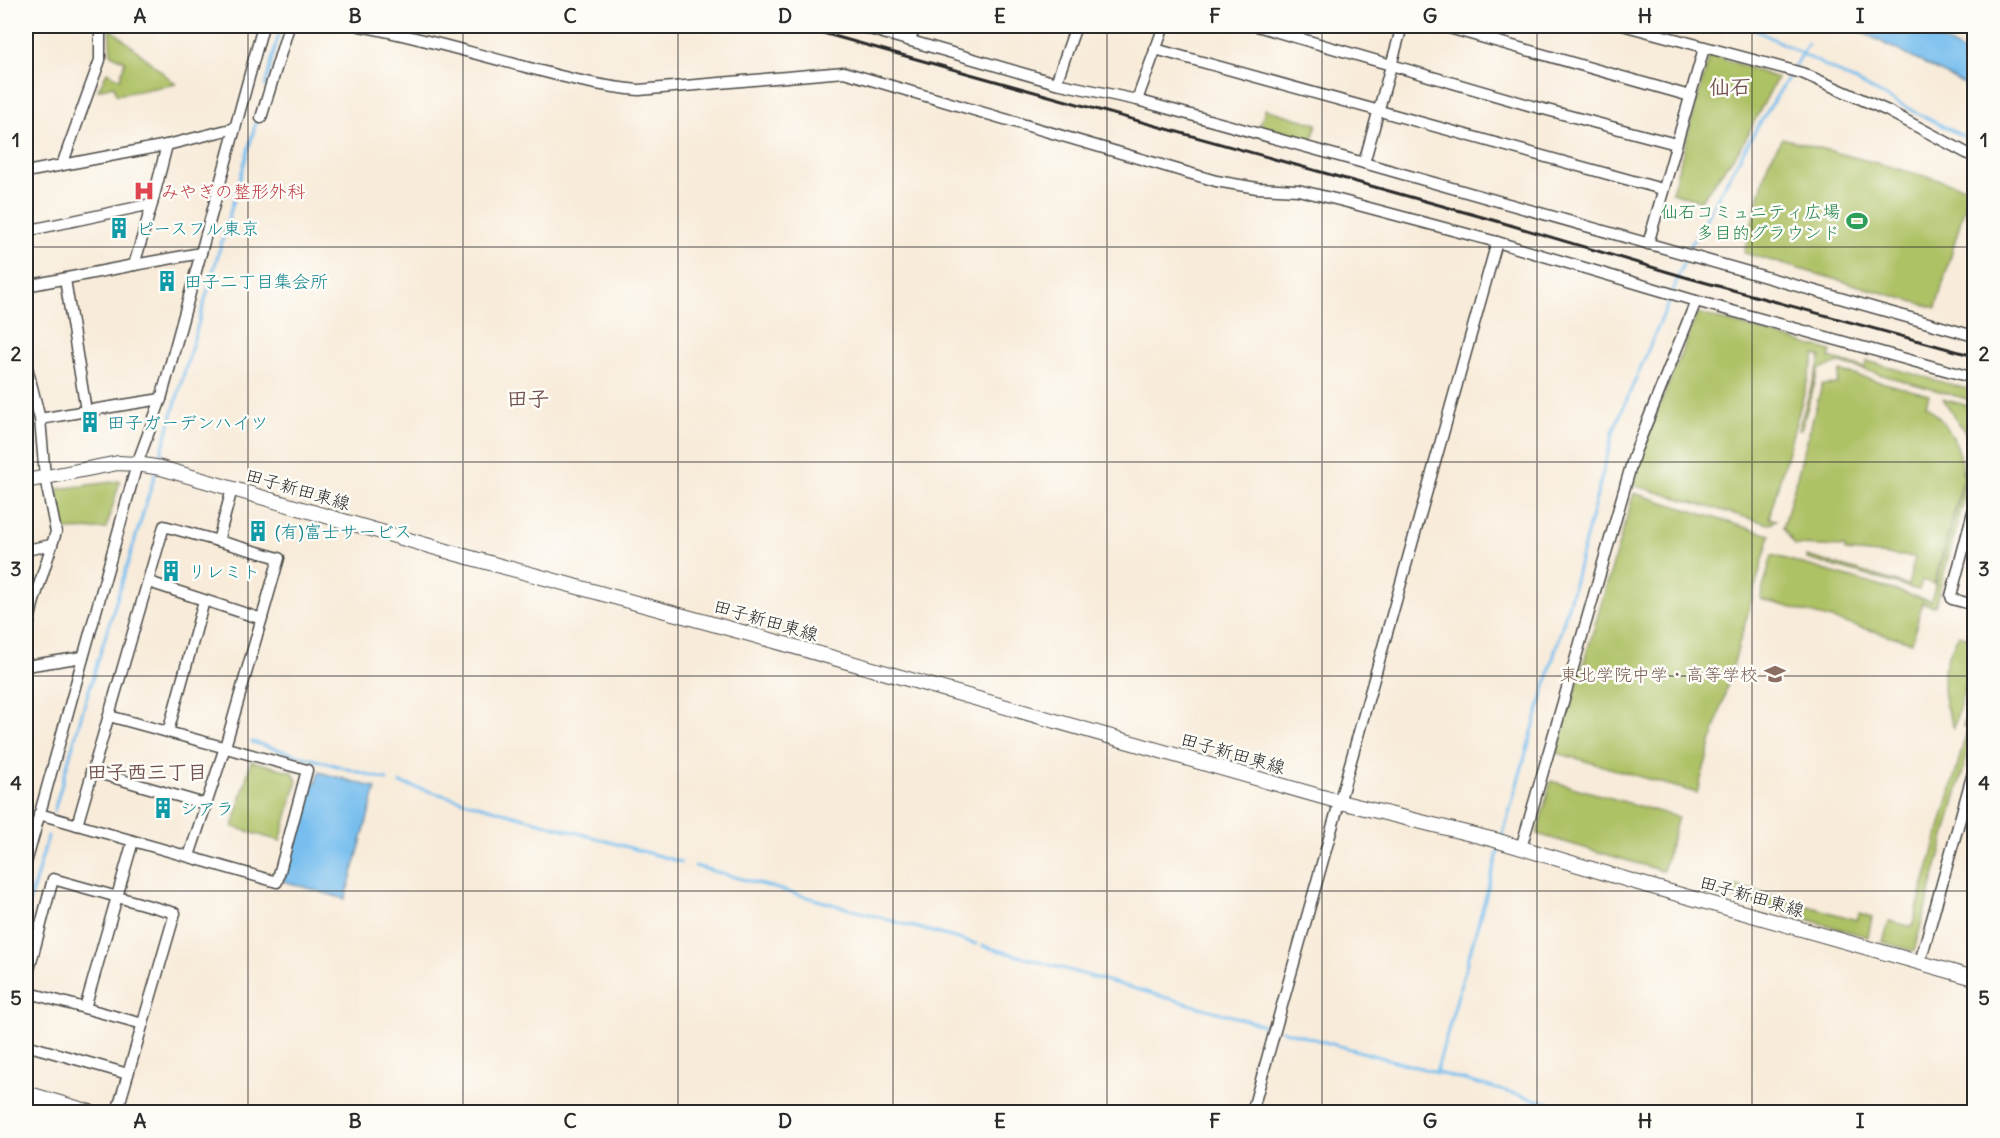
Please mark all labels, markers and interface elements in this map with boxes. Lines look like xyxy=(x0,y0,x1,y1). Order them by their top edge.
text: A xyxy=(134,3,147,28)
text: B xyxy=(348,3,362,28)
text: C xyxy=(563,3,577,28)
text: D xyxy=(778,3,792,28)
text: E xyxy=(994,3,1006,28)
text: F xyxy=(1209,3,1221,28)
text: G xyxy=(1423,3,1437,28)
text: H xyxy=(1638,3,1652,28)
text: I xyxy=(1856,3,1865,28)
district label: 仙石 xyxy=(1709,73,1751,100)
text: 1 xyxy=(12,127,20,152)
text: 1 xyxy=(1980,127,1988,152)
hospital icon: みやぎの整形外科 xyxy=(132,179,156,203)
place label: みやぎの整形外科 xyxy=(161,180,305,203)
place label: 仙石コミュニティ広場 多目的グラウンド xyxy=(1660,200,1840,244)
sports icon: 仙石コミュニティ広場 多目的グラウンド xyxy=(1845,209,1869,233)
building icon: ピースフル東京 xyxy=(107,216,131,240)
place label: ピースフル東京 xyxy=(136,217,259,240)
building icon: 田子二丁目集会所 xyxy=(155,269,179,293)
place label: 田子二丁目集会所 xyxy=(184,270,328,293)
text: 2 xyxy=(11,341,22,366)
text: 2 xyxy=(1979,341,1990,366)
district label: 田子 xyxy=(507,385,549,412)
building icon: 田子ガーデンハイツ xyxy=(78,410,102,434)
place label: 田子ガーデンハイツ xyxy=(107,411,268,434)
street label: 田子新田東線 xyxy=(243,463,353,515)
building icon: (有)富士サービス xyxy=(246,519,270,543)
place label: (有)富士サービス xyxy=(275,520,412,543)
text: 3 xyxy=(10,556,22,581)
text: 3 xyxy=(1978,556,1990,581)
building icon: リレミト xyxy=(159,559,183,583)
place label: リレミト xyxy=(188,560,260,583)
street label: 田子新田東線 xyxy=(711,594,821,646)
school or university icon: 東北学院中学・高等学校 xyxy=(1763,662,1787,686)
place label: 東北学院中学・高等学校 xyxy=(1560,663,1758,686)
street label: 田子新田東線 xyxy=(1178,727,1288,779)
district label: 田子西三丁目 xyxy=(87,759,207,784)
text: 4 xyxy=(10,770,22,795)
text: 4 xyxy=(1978,770,1990,795)
building icon: シアラ xyxy=(151,796,175,820)
place label: シアラ xyxy=(180,797,234,820)
street label: 田子新田東線 xyxy=(1697,870,1807,922)
text: 5 xyxy=(10,985,22,1010)
text: 5 xyxy=(1978,985,1990,1010)
text: A xyxy=(134,1108,147,1133)
text: B xyxy=(348,1108,362,1133)
text: C xyxy=(563,1108,577,1133)
text: D xyxy=(778,1108,792,1133)
text: E xyxy=(994,1108,1006,1133)
text: F xyxy=(1209,1108,1221,1133)
text: G xyxy=(1423,1108,1437,1133)
text: H xyxy=(1638,1108,1652,1133)
text: I xyxy=(1856,1108,1865,1133)

